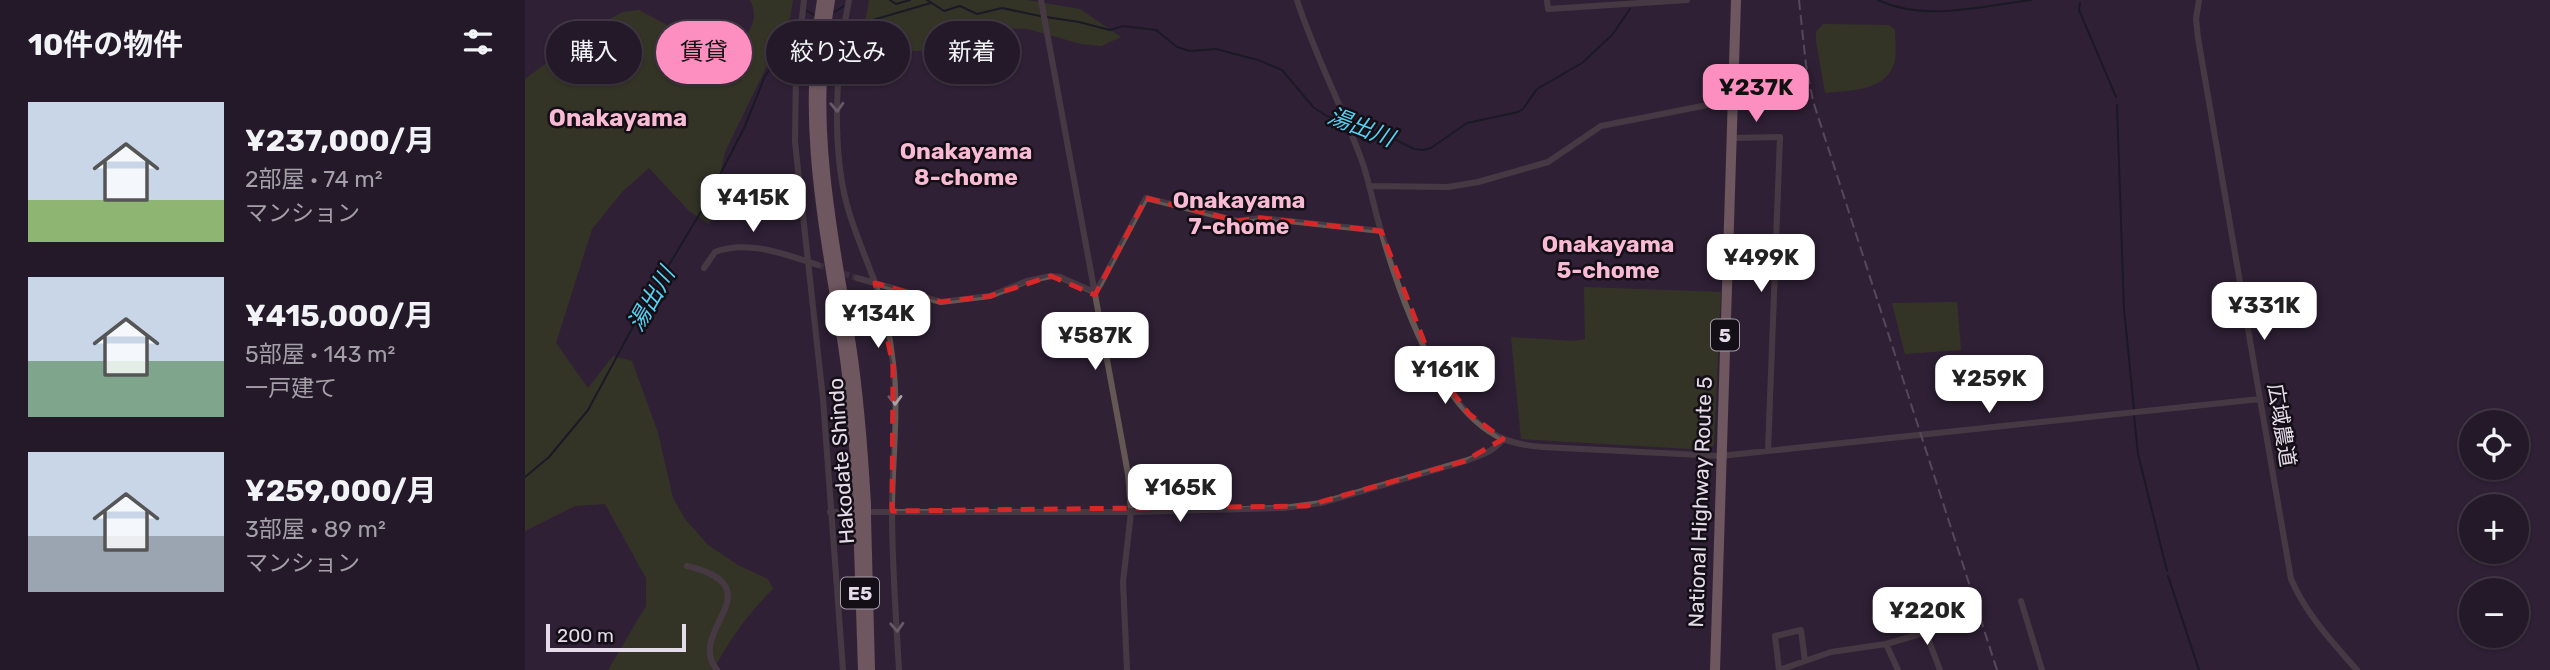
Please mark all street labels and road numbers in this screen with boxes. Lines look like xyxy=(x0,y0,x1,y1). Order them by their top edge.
road number: 5 xyxy=(1711,320,1739,350)
street label: National Highway Route 5 xyxy=(1683,376,1717,628)
street label: Hakodate Shindo xyxy=(823,377,859,545)
street label: 広域農道 xyxy=(2263,382,2301,468)
road number: E5 xyxy=(841,578,879,608)

